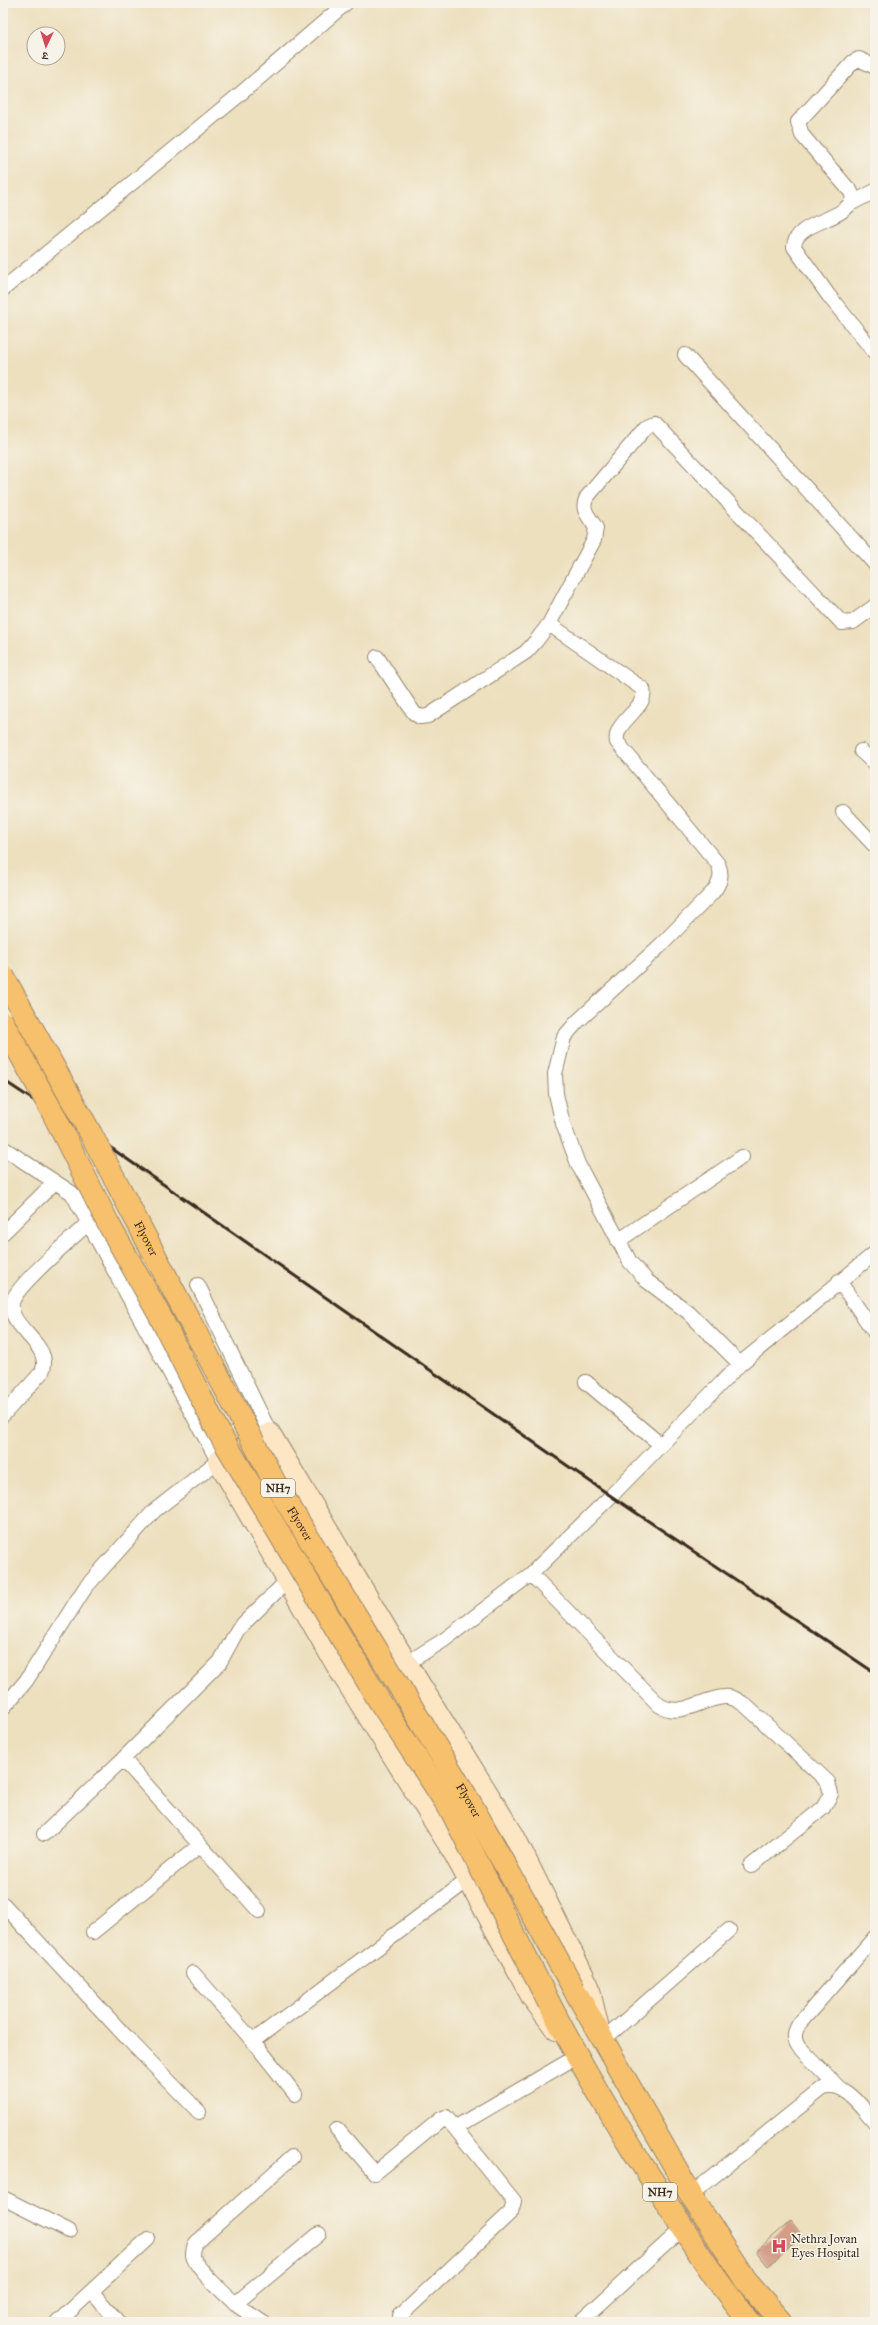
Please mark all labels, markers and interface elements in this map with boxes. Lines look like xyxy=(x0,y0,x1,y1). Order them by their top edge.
north arrow xyxy=(26,26,66,66)
text: उ xyxy=(41,49,50,62)
street label: Flyover xyxy=(131,1219,161,1259)
road number: NH7 xyxy=(261,1479,295,1497)
street label: Flyover xyxy=(284,1504,316,1544)
street label: Flyover xyxy=(453,1780,484,1820)
road number: NH7 xyxy=(643,2183,677,2201)
place label: Nethra Jovan Eyes Hospital xyxy=(791,2232,860,2260)
hospital icon: Nethra Jovan Eyes Hospital xyxy=(770,2237,788,2255)

